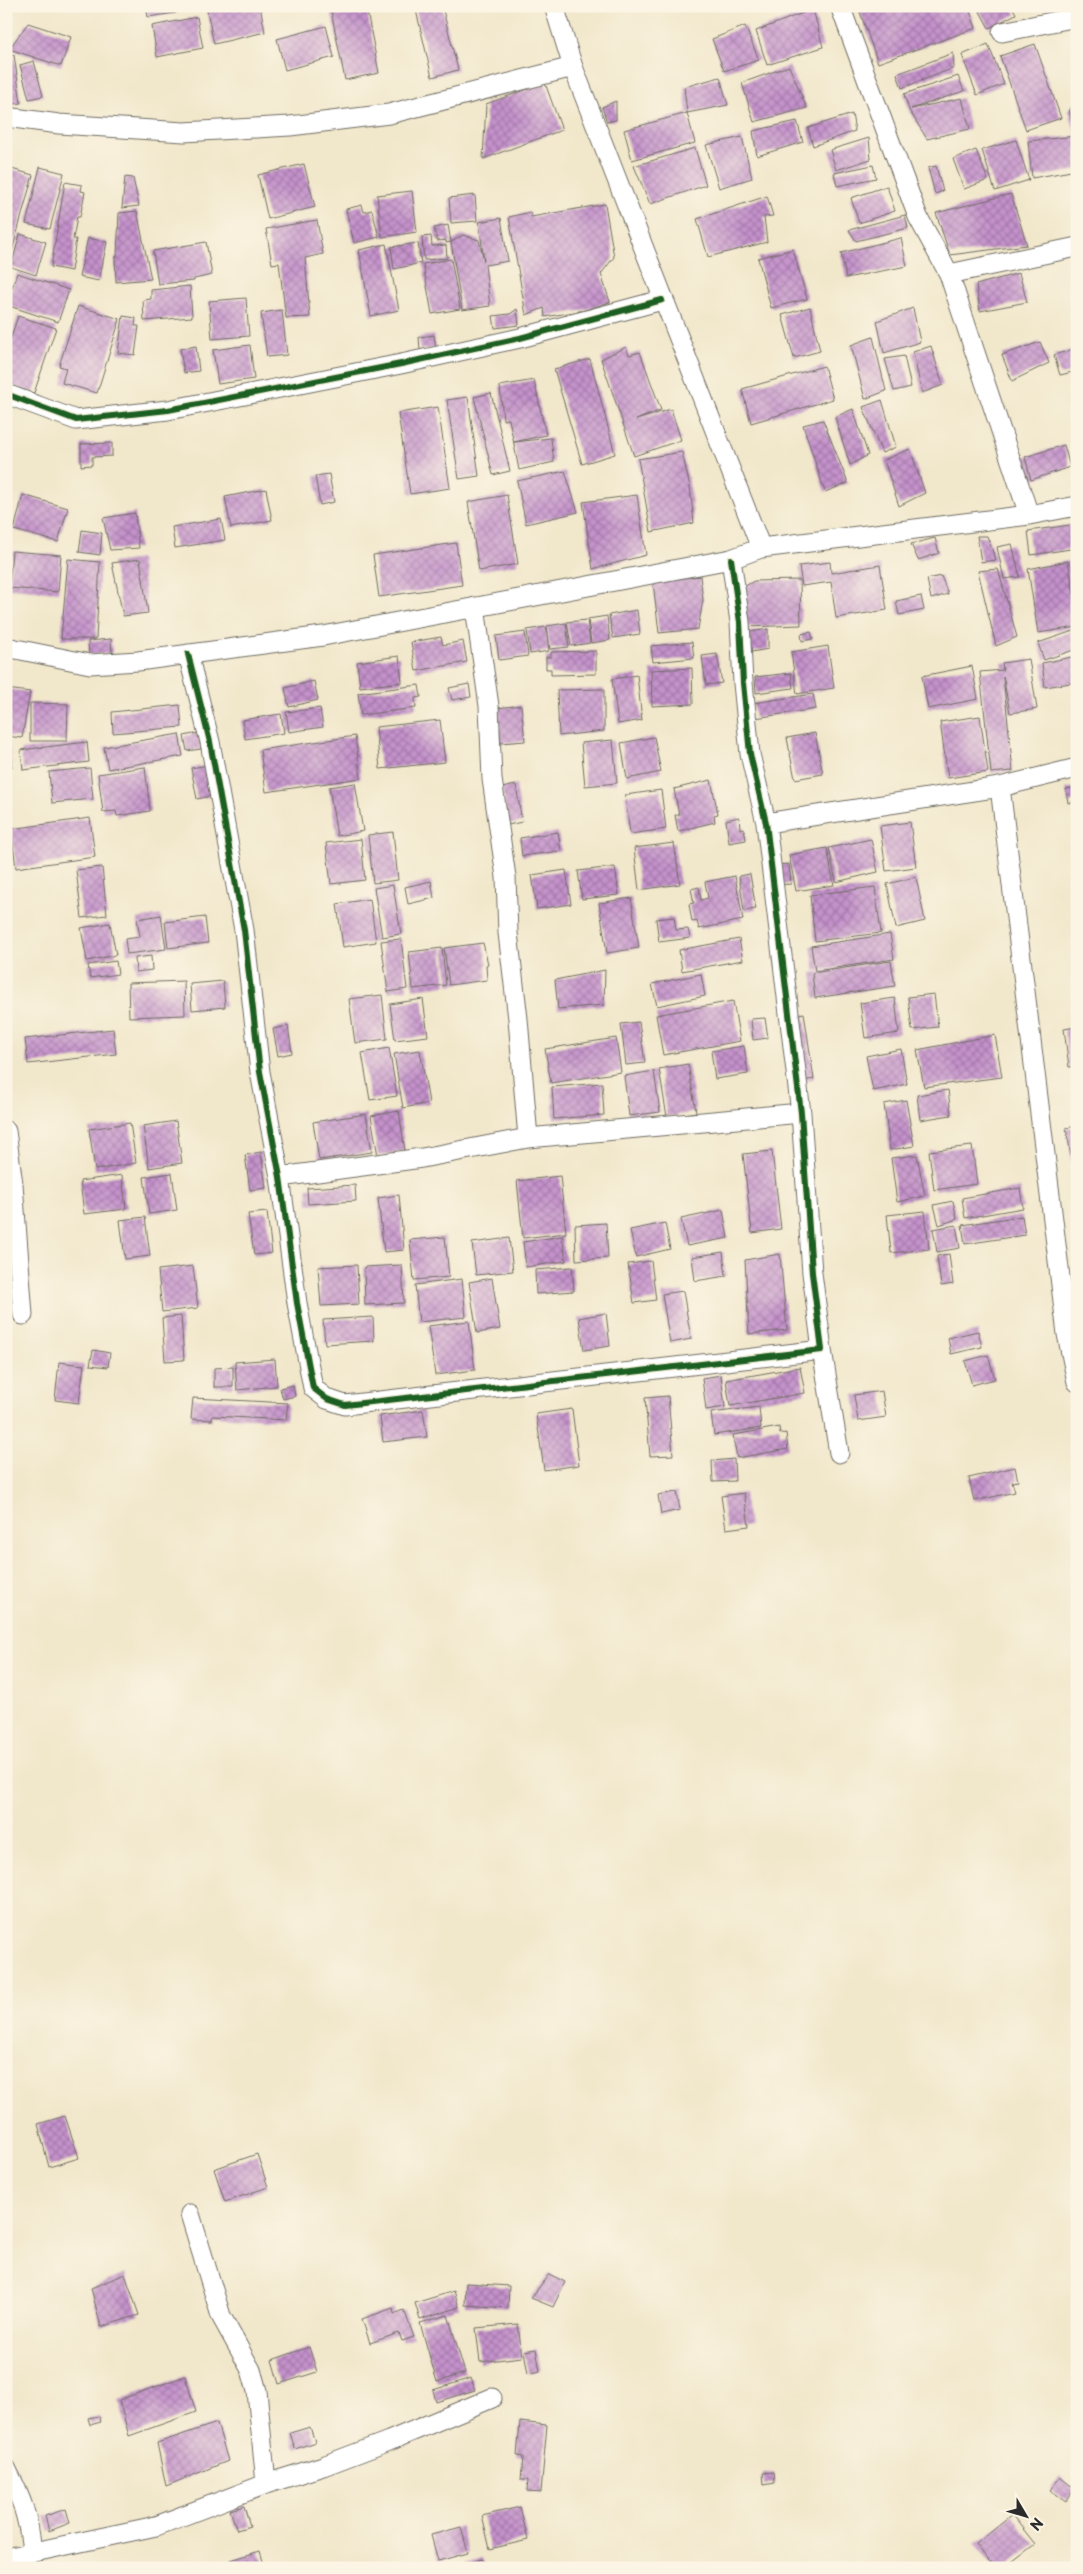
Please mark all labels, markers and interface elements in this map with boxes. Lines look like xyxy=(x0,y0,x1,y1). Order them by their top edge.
north arrow xyxy=(1000,2492,1050,2542)
text: N xyxy=(1025,2513,1048,2535)

